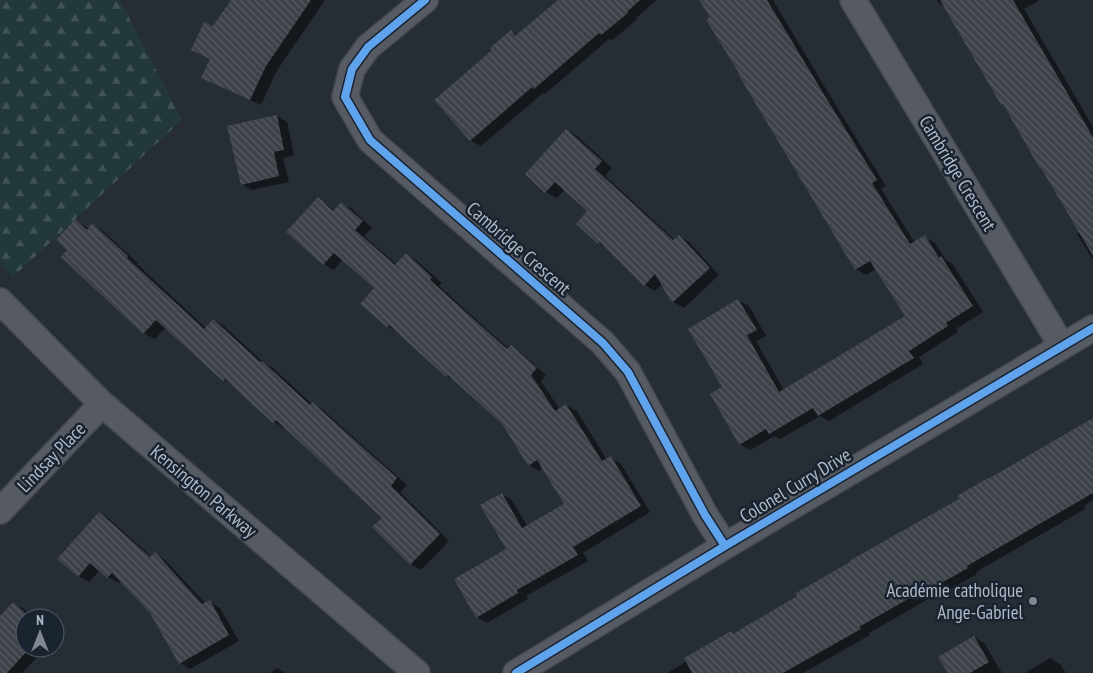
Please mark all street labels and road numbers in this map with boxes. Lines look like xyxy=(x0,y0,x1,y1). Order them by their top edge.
street label: Cambridge Crescent xyxy=(914,111,1002,236)
street label: Cambridge Crescent xyxy=(462,196,577,300)
street label: Lindsay Place xyxy=(12,417,90,497)
street label: Kensington Parkway xyxy=(146,439,263,543)
street label: Colonel Curry Drive xyxy=(735,442,855,528)

